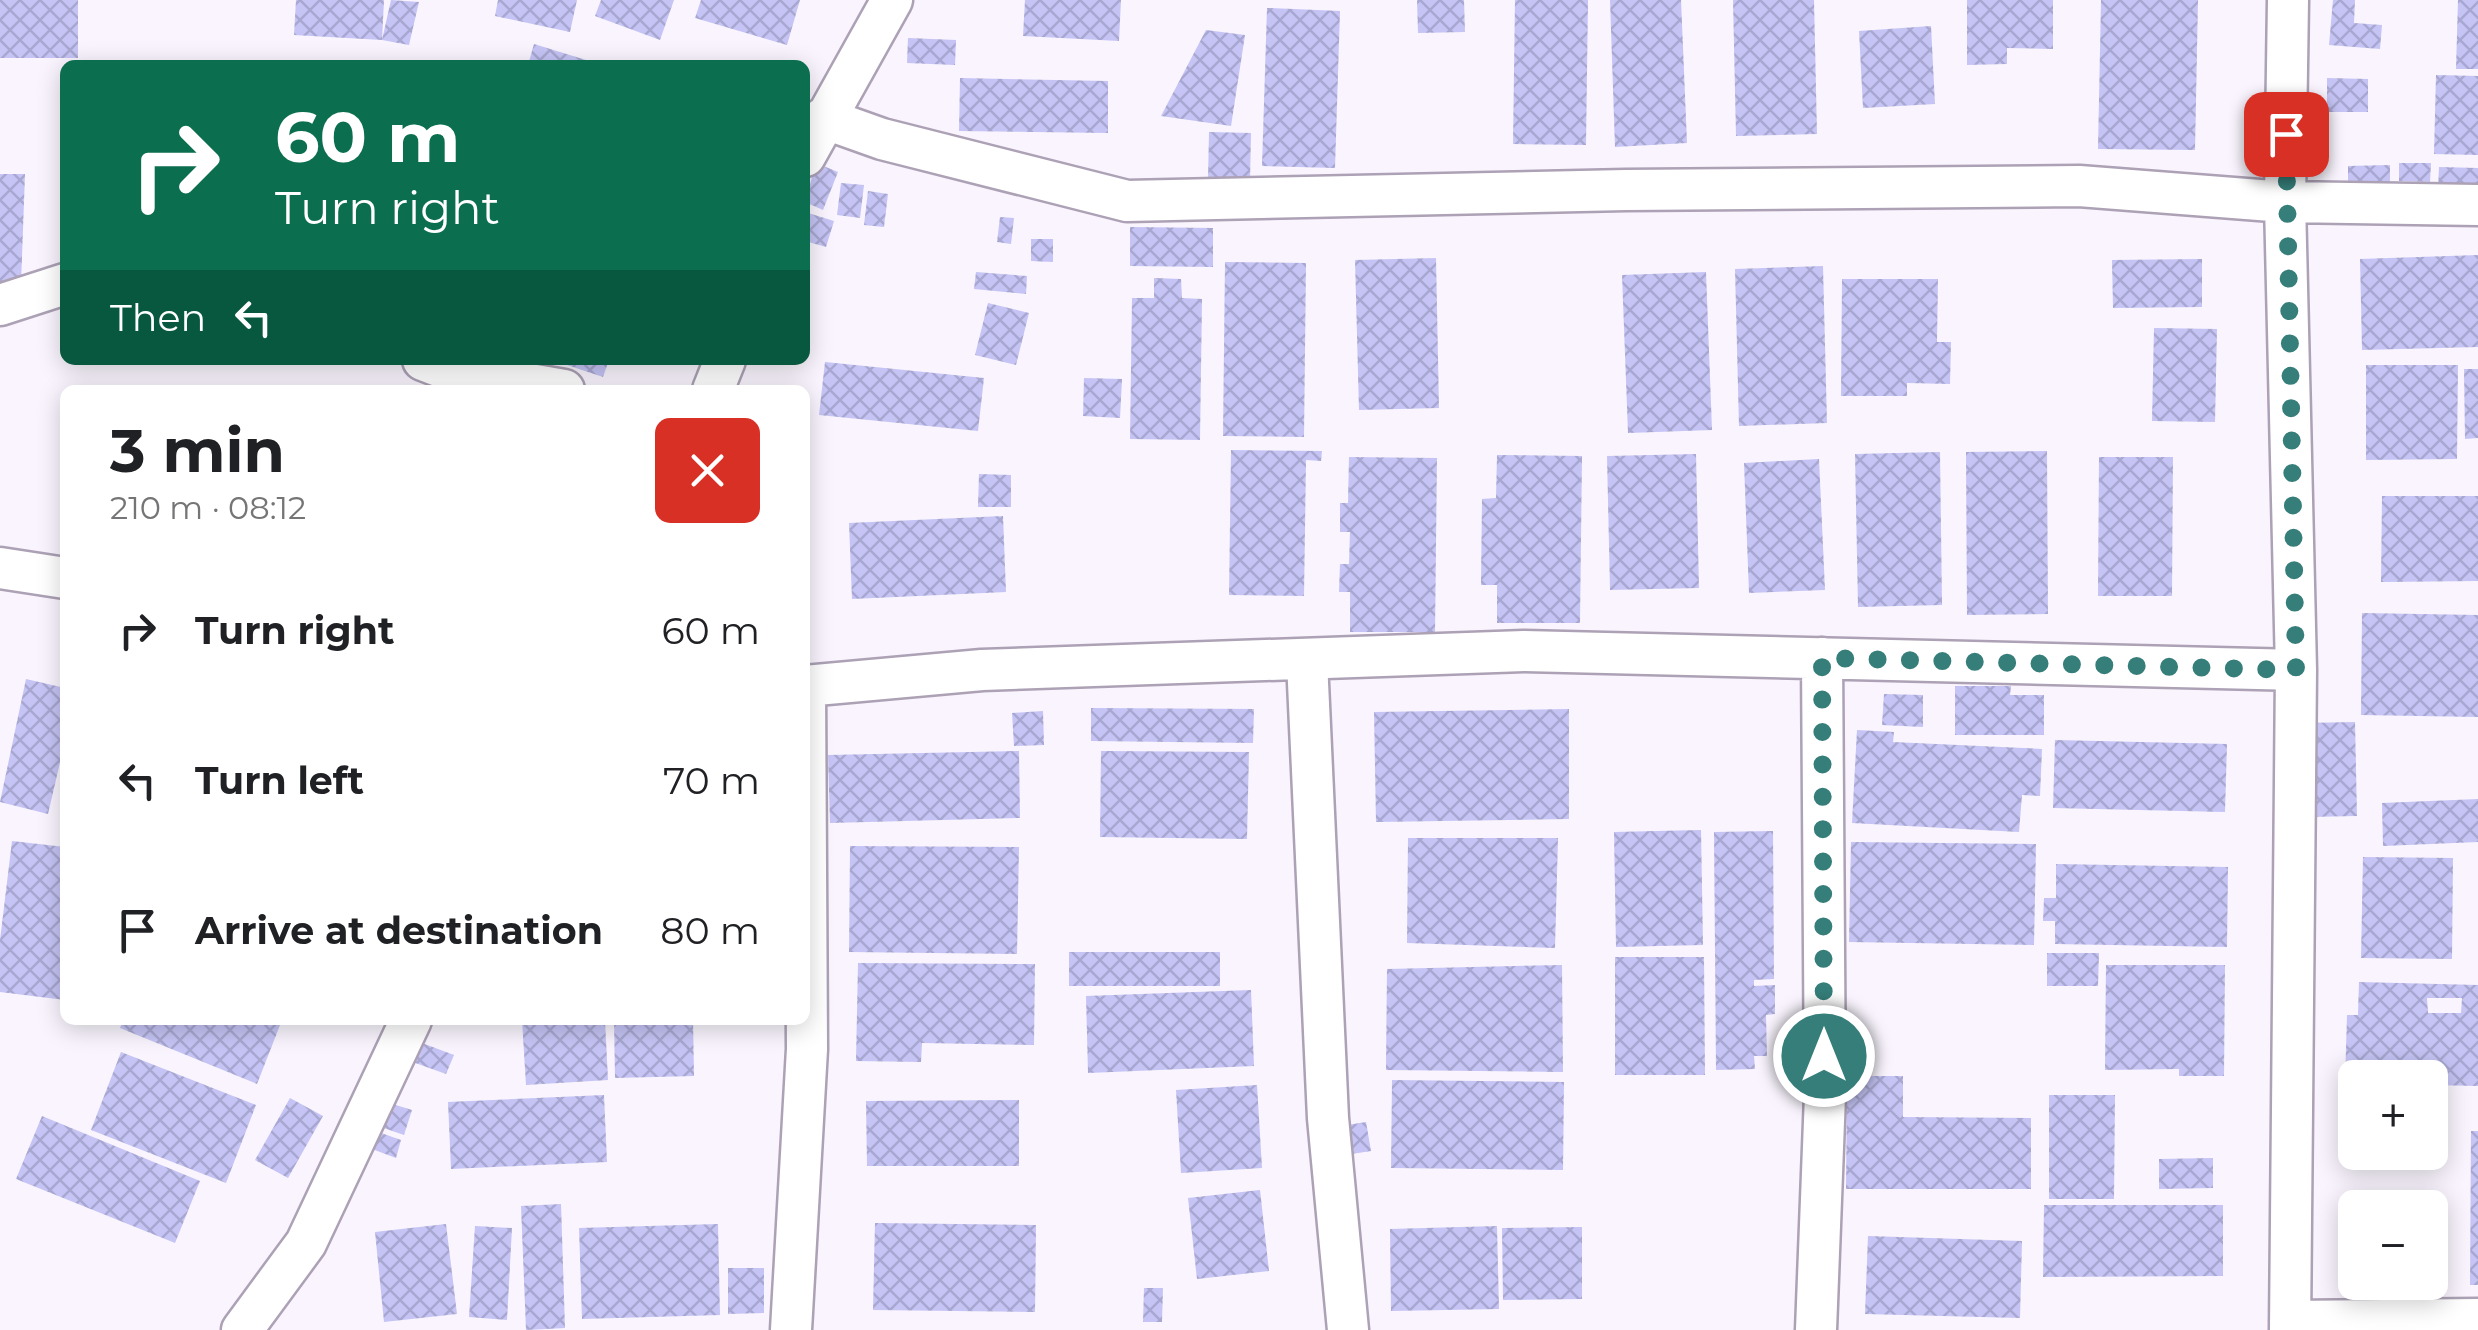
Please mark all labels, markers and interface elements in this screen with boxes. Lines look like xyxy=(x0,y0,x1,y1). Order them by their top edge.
pin xyxy=(2244,92,2329,177)
text: 60 m xyxy=(275,94,460,180)
icon: right xyxy=(110,100,240,230)
icon: arrive xyxy=(2259,107,2314,162)
text: Turn right xyxy=(275,180,500,235)
icon: left xyxy=(226,290,281,345)
text: Then xyxy=(110,294,206,341)
text: 3 min xyxy=(110,414,285,487)
button: close xyxy=(655,418,760,523)
text: 210 m · 08:12 xyxy=(110,488,306,527)
icon: right xyxy=(110,603,165,658)
text: Turn right xyxy=(195,607,394,654)
text: 60 m xyxy=(661,607,760,654)
icon: left xyxy=(110,753,165,808)
text: Turn left xyxy=(195,757,364,804)
text: 70 m xyxy=(663,757,760,804)
icon: arrive xyxy=(110,903,165,958)
text: Arrive at destination xyxy=(195,907,603,954)
text: 80 m xyxy=(660,907,760,954)
position arrow xyxy=(1772,1004,1876,1108)
map controls xyxy=(2338,1060,2448,1300)
button: + xyxy=(2338,1060,2448,1170)
button: − xyxy=(2338,1190,2448,1300)

